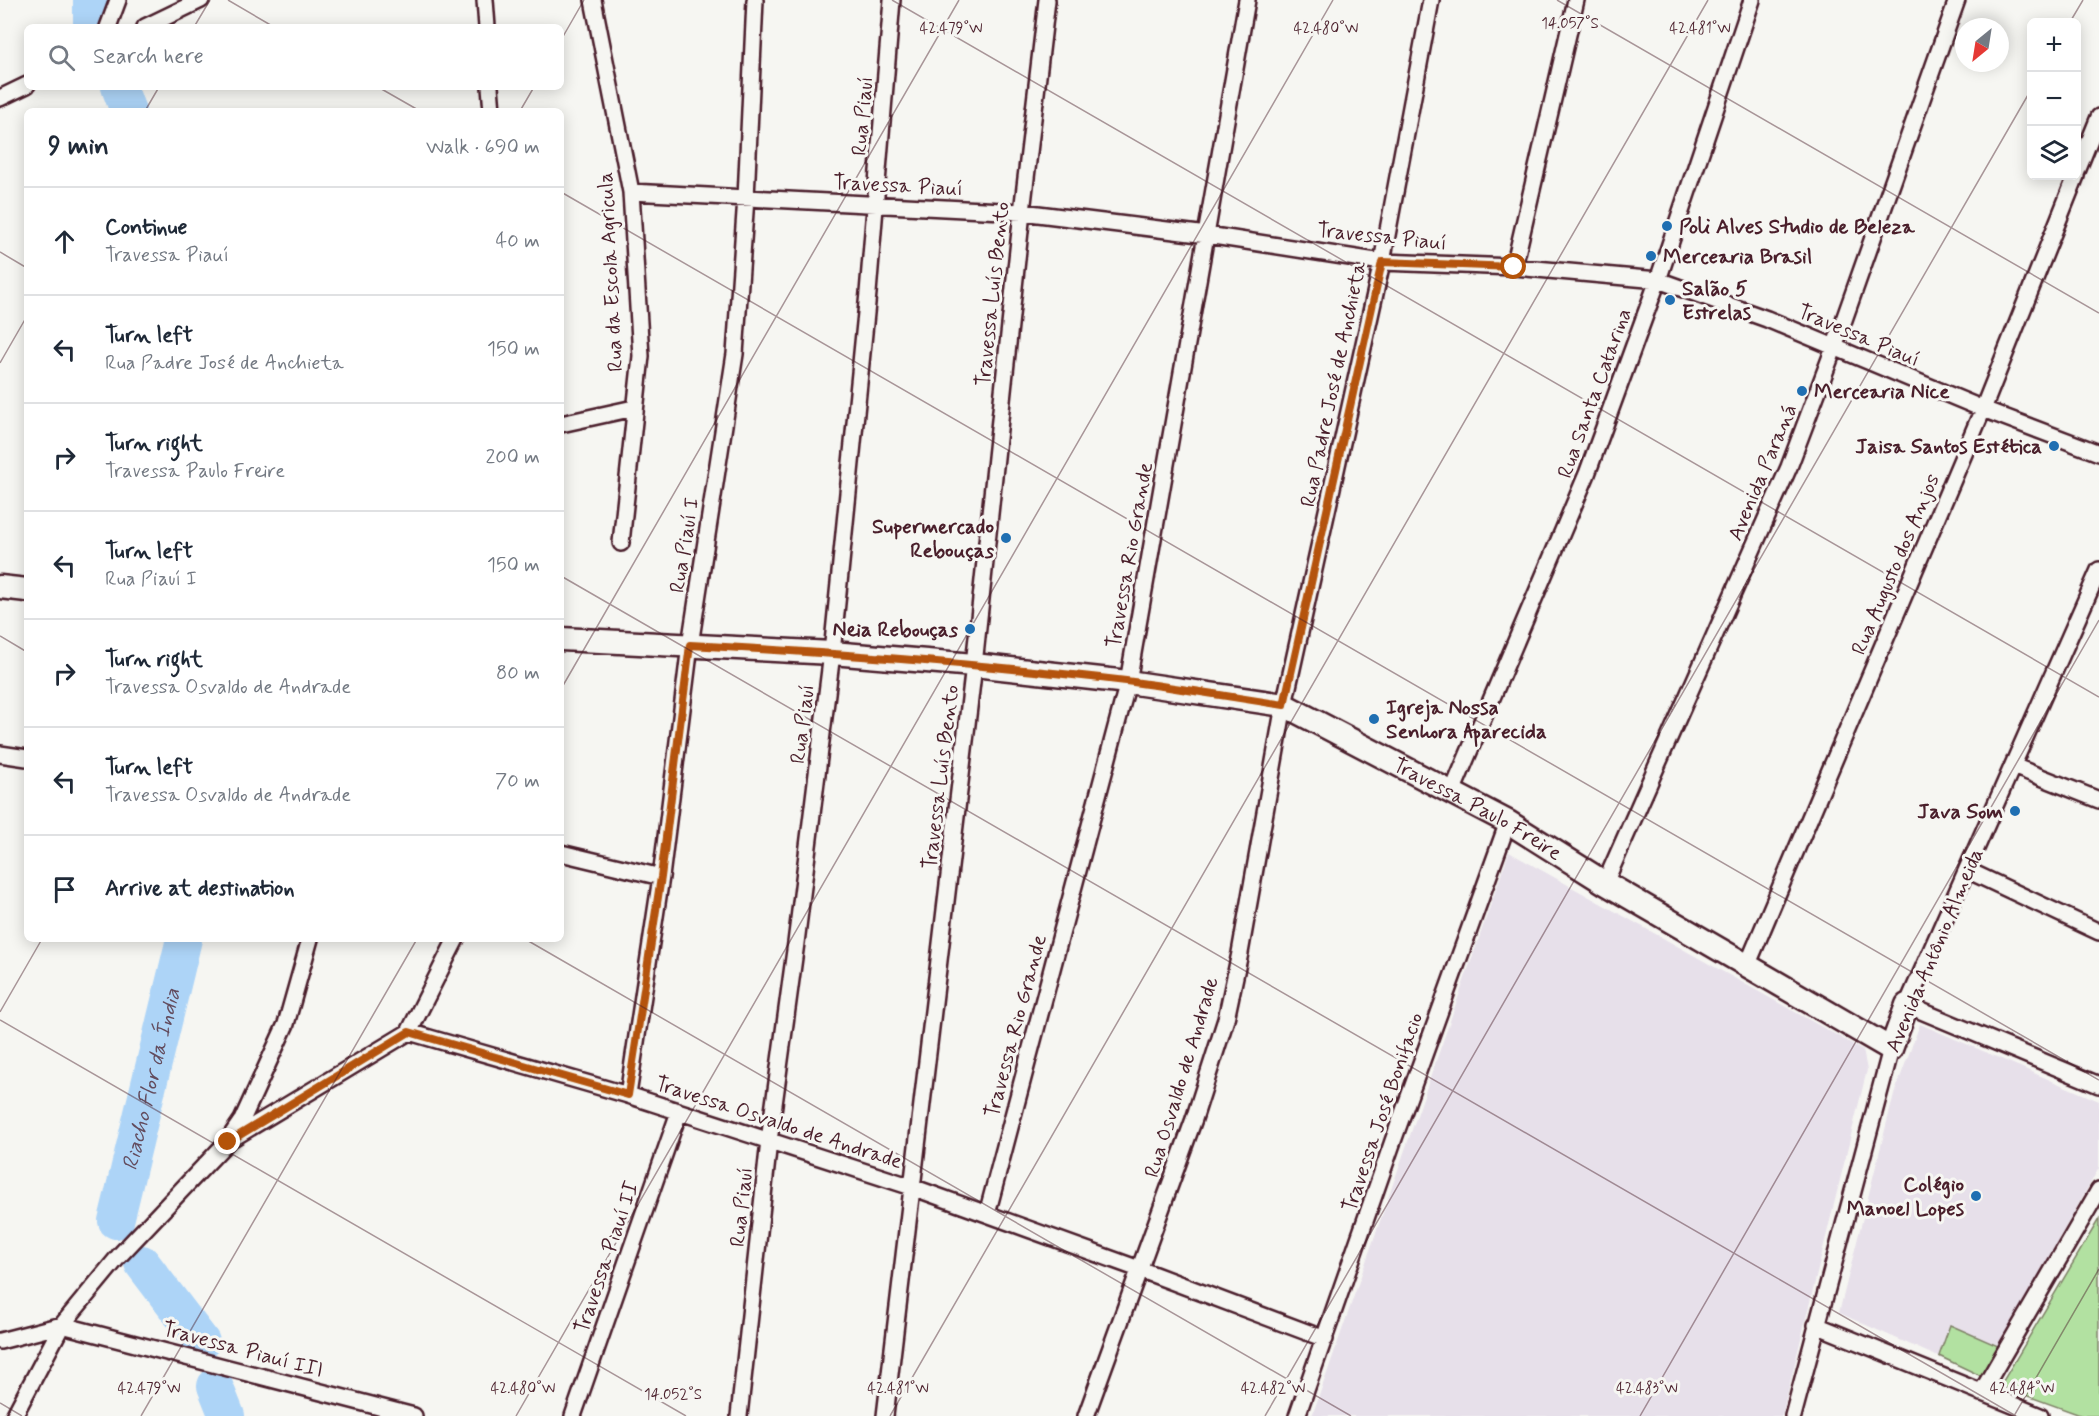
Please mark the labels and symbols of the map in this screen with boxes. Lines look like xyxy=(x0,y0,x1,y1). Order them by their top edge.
text: 14.057°S xyxy=(1541,14,1599,34)
north arrow xyxy=(1955,18,2009,72)
text: 42.479°W xyxy=(919,19,983,39)
text: 42.480°W xyxy=(1294,19,1358,39)
text: 42.481°W xyxy=(1669,19,1731,39)
street label: Rua Piauí xyxy=(846,75,880,157)
street label: Travessa Piauí xyxy=(832,169,964,203)
street label: Rua da Escola Agricula xyxy=(592,171,630,373)
street label: Travessa Luís Bento xyxy=(969,200,1017,388)
place label: Poli Alves Studio de Beleza xyxy=(1679,213,1916,241)
street label: Travessa Piauí xyxy=(1316,216,1448,258)
marker: Poli Alves Studio de Beleza xyxy=(1660,219,1674,233)
place label: Mercearia Brasil xyxy=(1663,243,1812,271)
marker: Mercearia Brasil xyxy=(1644,249,1658,263)
route start xyxy=(1500,253,1526,279)
street label: Rua Padre José de Anchieta xyxy=(1294,258,1374,510)
place label: Salão 5 Estrelas xyxy=(1682,275,1752,327)
marker: Salão 5 Estrelas xyxy=(1663,293,1677,307)
street label: Travessa Piauí xyxy=(1793,298,1924,374)
street label: Rua Santa Catarina xyxy=(1551,304,1639,482)
place label: Mercearia Nice xyxy=(1814,378,1950,406)
marker: Mercearia Nice xyxy=(1795,384,1809,398)
street label: Avenida Paraná xyxy=(1722,400,1804,545)
place label: Jaisa Santos Estética xyxy=(1855,433,2042,461)
marker: Jaisa Santos Estética xyxy=(2047,439,2061,453)
street label: Travessa Rio Grande xyxy=(1100,460,1160,650)
street label: Rua Augusto dos Anjos xyxy=(1845,469,1947,659)
street label: Rua Piauí I xyxy=(664,495,706,595)
place label: Supermercado Rebouças xyxy=(872,513,995,565)
marker: Supermercado Rebouças xyxy=(999,531,1013,545)
place label: Neia Rebouças xyxy=(833,616,959,644)
marker: Neia Rebouças xyxy=(963,622,977,636)
street label: Rua Piauí xyxy=(784,683,822,765)
street label: Travessa Luís Bento xyxy=(916,683,966,871)
place label: Igreja Nossa Senhora Aparecida xyxy=(1386,694,1547,747)
marker: Igreja Nossa Senhora Aparecida xyxy=(1367,712,1381,726)
street label: Travessa Paulo Freire xyxy=(1388,751,1567,867)
place label: Java Som xyxy=(1917,798,2003,826)
marker: Java Som xyxy=(2008,804,2022,818)
street label: Avenida Antônio Almeida xyxy=(1879,844,1991,1057)
street label: Travessa Rio Grande xyxy=(978,932,1054,1121)
street label: Rua Osvaldo de Andrade xyxy=(1138,973,1226,1181)
water label: Riacho Flor da Índia xyxy=(117,985,188,1174)
street label: Travessa José Bonifacio xyxy=(1336,1009,1430,1216)
street label: Travessa Osvaldo de Andrade xyxy=(652,1070,906,1176)
route end xyxy=(214,1128,240,1154)
street label: Rua Piauí xyxy=(724,1166,760,1248)
place label: Colégio Manoel Lopes xyxy=(1846,1171,1965,1223)
street label: Travessa Piauí II xyxy=(568,1178,646,1337)
marker: Colégio Manoel Lopes xyxy=(1969,1189,1983,1203)
street label: Travessa Piauí III xyxy=(159,1315,326,1385)
text: 42.479°W xyxy=(117,1379,181,1399)
text: 42.480°W xyxy=(491,1379,555,1399)
text: 42.481°W xyxy=(867,1379,929,1399)
text: 42.482°W xyxy=(1241,1379,1305,1399)
text: 42.483°W xyxy=(1616,1379,1678,1399)
text: 42.484°W xyxy=(1990,1379,2054,1399)
text: 14.052°S xyxy=(644,1385,702,1405)

